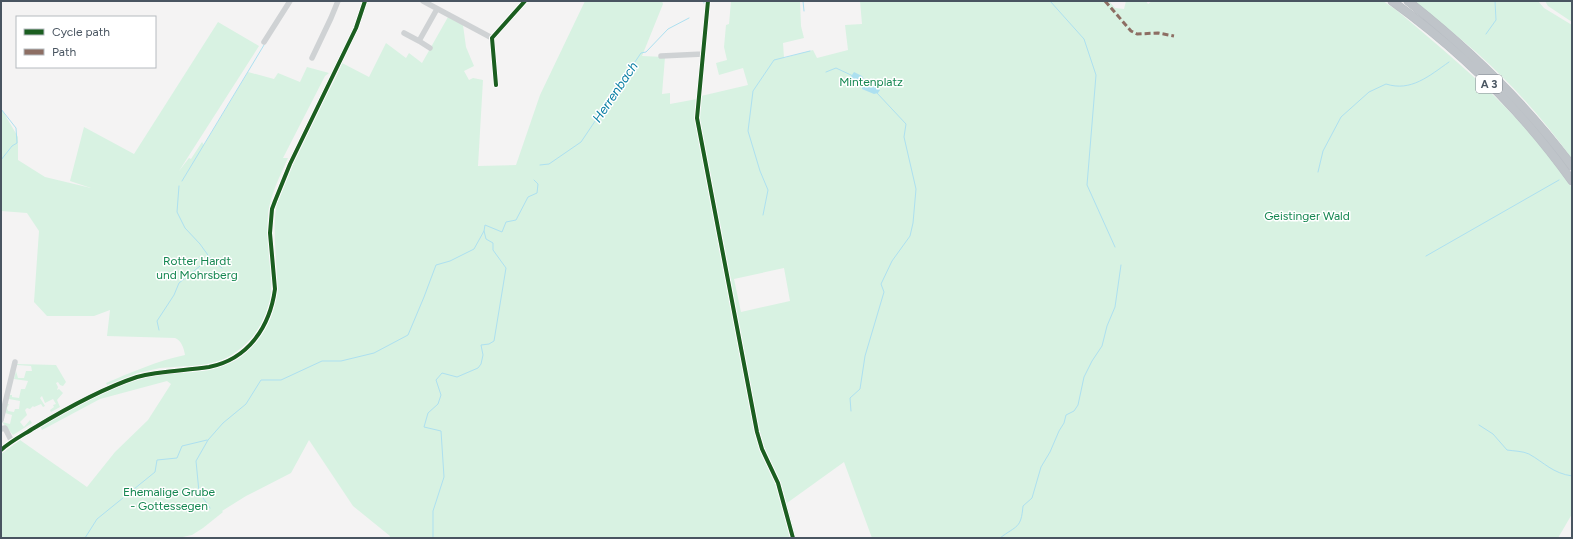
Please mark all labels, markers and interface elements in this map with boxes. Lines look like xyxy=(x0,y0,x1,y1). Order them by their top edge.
legend xyxy=(16,16,156,68)
text: Cycle path xyxy=(52,25,110,39)
text: Path xyxy=(52,45,76,59)
water label: Herrenbach xyxy=(589,59,641,125)
park label: Mintenplatz xyxy=(839,75,903,89)
road number: A 3 xyxy=(1476,75,1502,93)
park label: Geistinger Wald xyxy=(1264,209,1350,223)
park label: Rotter Hardt und Mohrsberg xyxy=(156,254,238,282)
park label: Ehemalige Grube - Gottessegen xyxy=(123,485,216,513)

